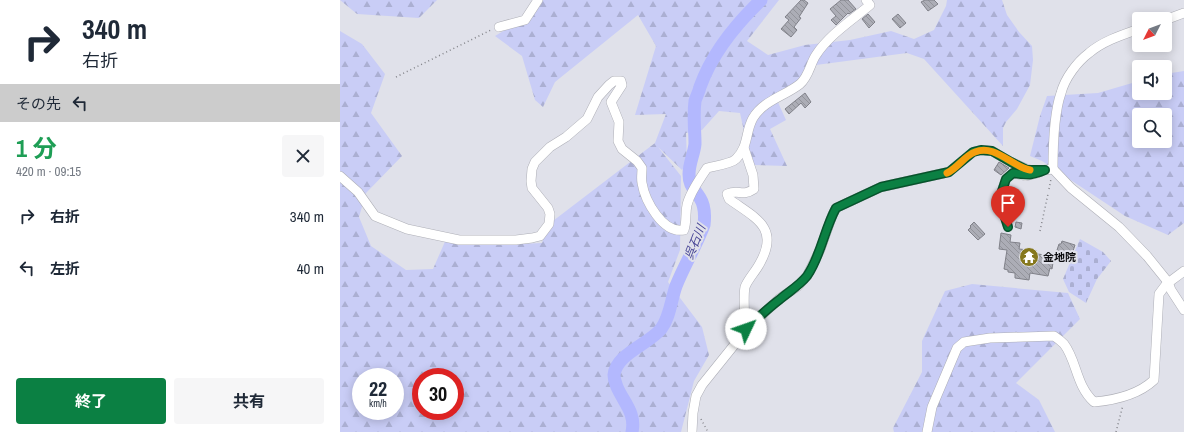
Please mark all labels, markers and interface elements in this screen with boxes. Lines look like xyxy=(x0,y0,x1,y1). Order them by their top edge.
text: 340 m xyxy=(82,10,147,48)
north arrow xyxy=(1132,12,1172,52)
map controls xyxy=(1132,12,1172,148)
icon: right xyxy=(16,16,68,68)
text: 右折 xyxy=(82,48,118,73)
button: sound xyxy=(1132,60,1172,100)
icon: left xyxy=(69,92,91,114)
text: その先 xyxy=(16,93,61,114)
button: search xyxy=(1132,108,1172,148)
text: 1 分 xyxy=(16,132,56,164)
button: close xyxy=(282,135,324,177)
text: 420 m · 09:15 xyxy=(16,163,81,180)
pin xyxy=(991,186,1025,227)
icon: arrive xyxy=(997,192,1019,214)
icon: right xyxy=(16,205,38,227)
text: 右折 xyxy=(50,206,80,227)
text: 340 m xyxy=(290,206,324,227)
water label: 呉石川 xyxy=(681,220,710,262)
temple icon: 金地院 xyxy=(1018,246,1040,268)
place label: 金地院 xyxy=(1043,250,1076,264)
icon: left xyxy=(16,257,38,279)
text: 左折 xyxy=(50,258,80,279)
text: 40 m xyxy=(297,258,324,279)
position arrow xyxy=(725,308,767,350)
speed limit sign: 30 xyxy=(412,368,464,420)
text: 22 xyxy=(369,375,387,402)
button: 終了 xyxy=(16,378,166,424)
button: 共有 xyxy=(174,378,324,424)
text: km/h xyxy=(369,397,387,410)

